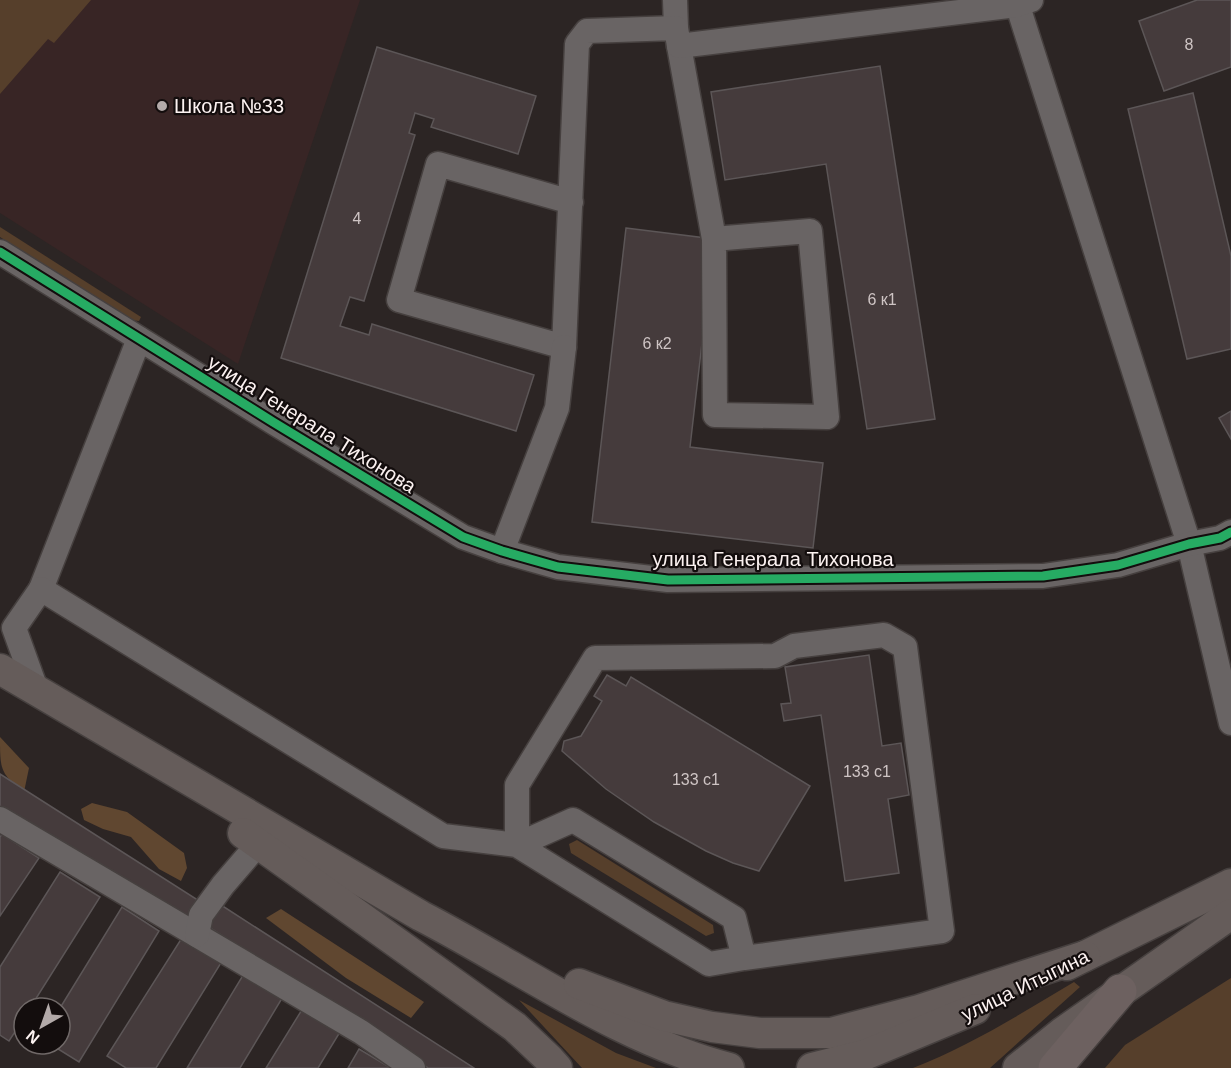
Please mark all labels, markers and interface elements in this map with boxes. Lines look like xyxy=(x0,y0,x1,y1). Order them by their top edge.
house number: 8 xyxy=(1185,36,1194,53)
place label: Школа №33 xyxy=(174,95,284,117)
marker: Школа №33 xyxy=(155,99,169,113)
house number: 4 xyxy=(353,210,362,227)
house number: 6 к1 xyxy=(867,291,897,308)
house number: 6 к2 xyxy=(642,335,672,352)
street label: улица Генерала Тихонова xyxy=(204,351,421,498)
street label: улица Генерала Тихонова xyxy=(652,548,894,570)
house number: 133 с1 xyxy=(843,763,891,780)
house number: 133 с1 xyxy=(672,771,720,788)
street label: улица Итыгина xyxy=(958,944,1093,1025)
north arrow xyxy=(12,996,72,1056)
text: N xyxy=(23,1027,43,1047)

